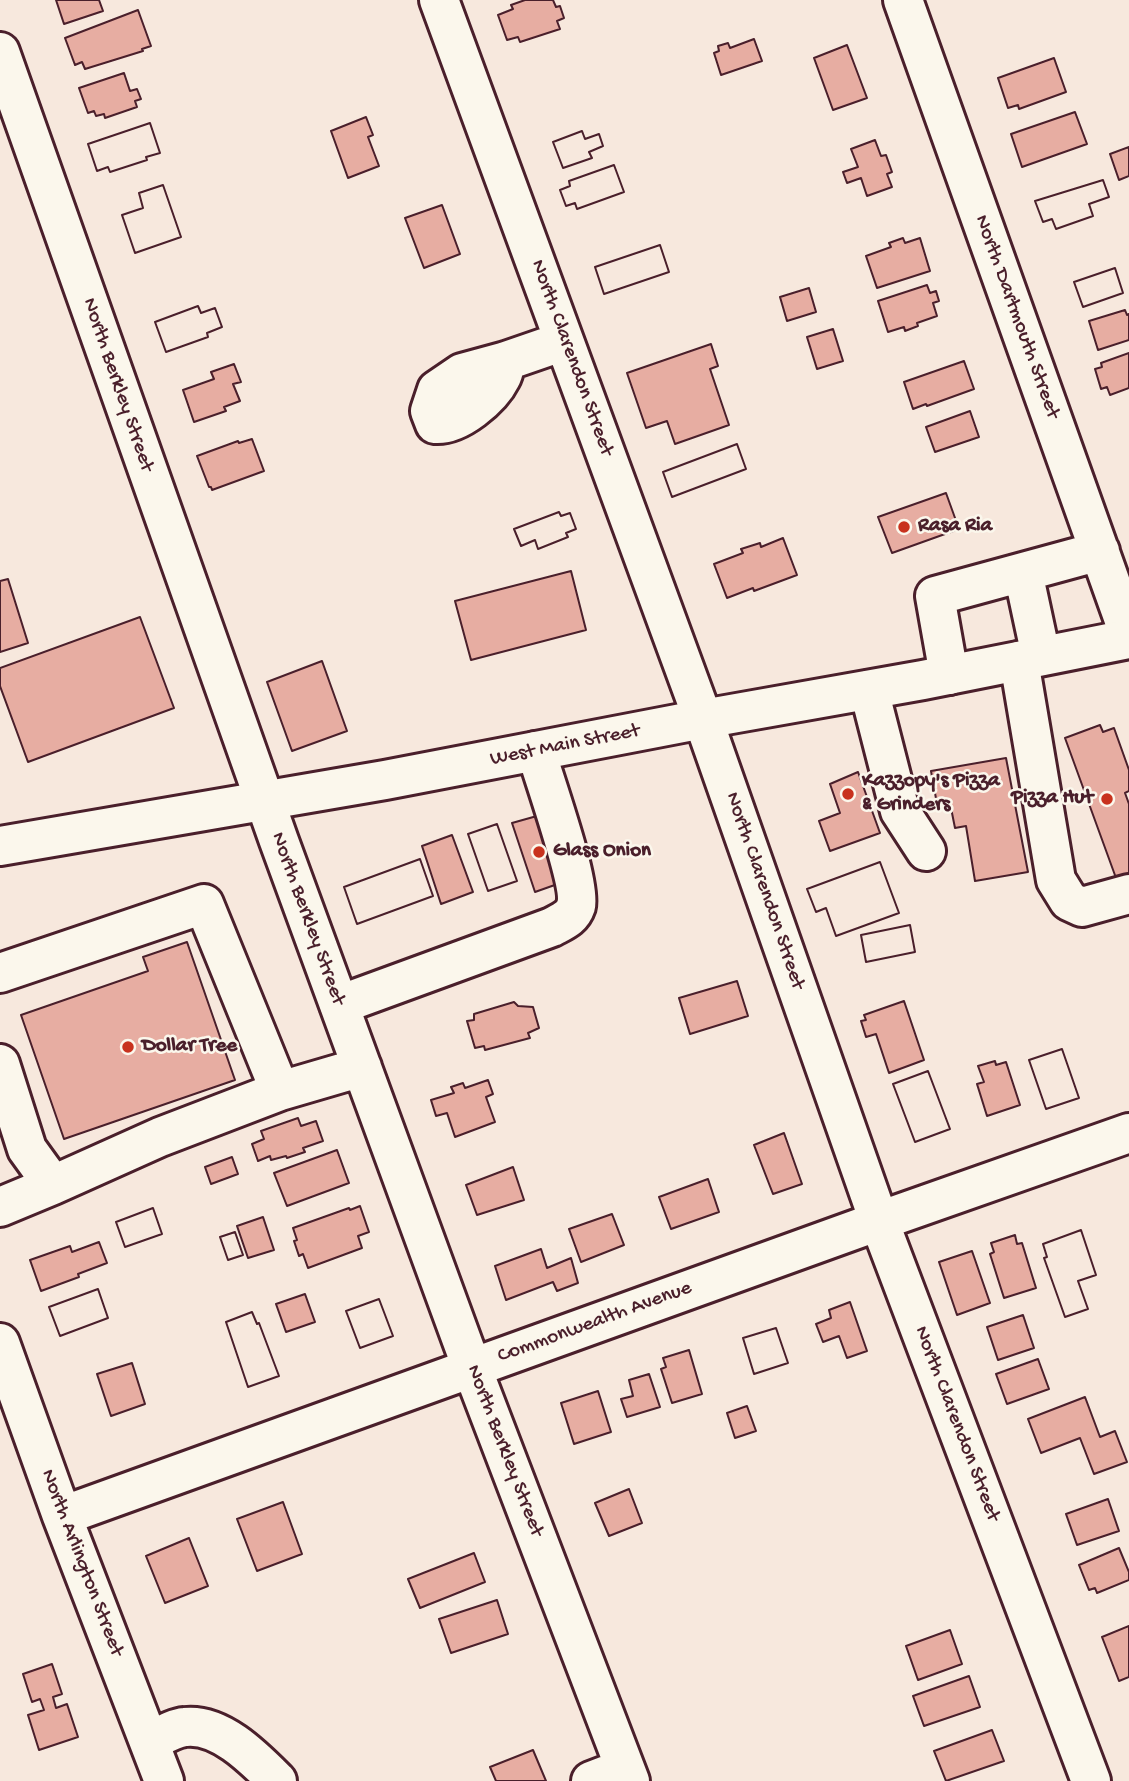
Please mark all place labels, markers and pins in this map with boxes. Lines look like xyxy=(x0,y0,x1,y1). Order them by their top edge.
place label: Rasa Ria xyxy=(918,514,992,540)
marker: Rasa Ria xyxy=(896,519,912,535)
place label: Kazzopy's Pizza & Grinders xyxy=(862,769,1000,819)
marker: Kazzopy's Pizza & Grinders xyxy=(840,786,856,802)
place label: Pizza Hut xyxy=(1011,786,1093,812)
marker: Pizza Hut xyxy=(1099,791,1115,807)
place label: Glass Onion xyxy=(553,839,651,865)
marker: Glass Onion xyxy=(531,844,547,860)
place label: Dollar Tree xyxy=(142,1034,237,1060)
marker: Dollar Tree xyxy=(120,1039,136,1055)

